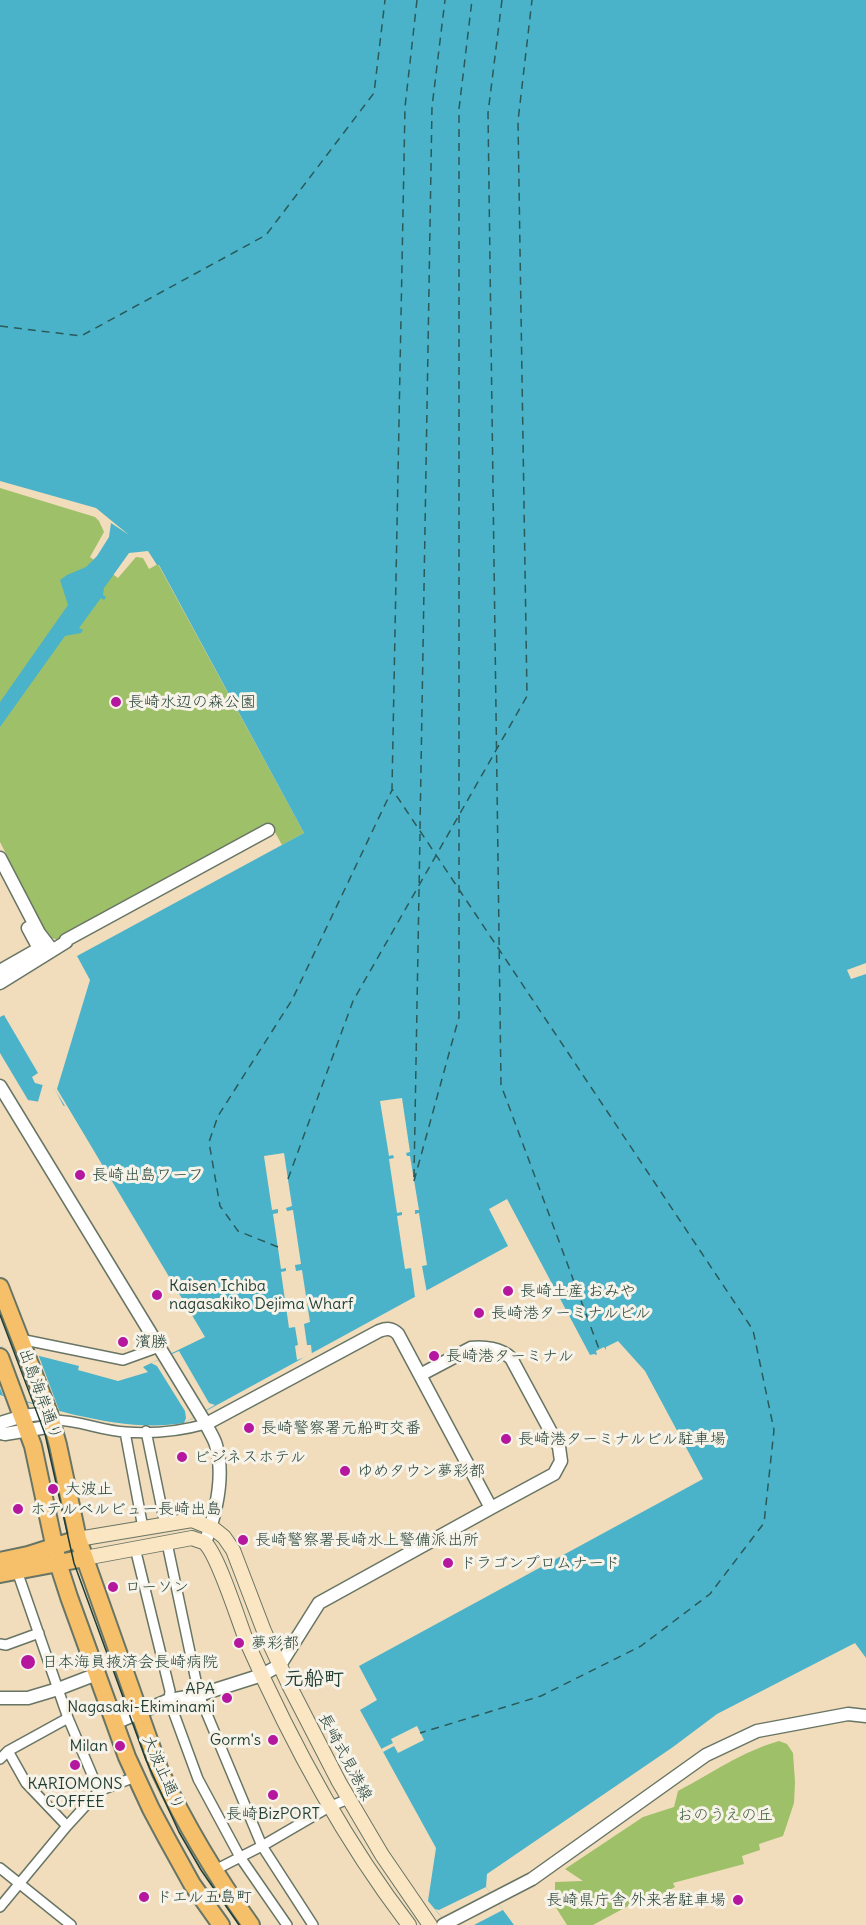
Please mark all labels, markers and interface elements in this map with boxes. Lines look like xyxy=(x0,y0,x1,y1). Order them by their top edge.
place label: 長崎水辺の森公園 xyxy=(128,692,256,712)
marker: 長崎水辺の森公園 xyxy=(109,695,123,709)
place label: 長崎出島ワーフ xyxy=(92,1165,204,1185)
marker: 長崎出島ワーフ xyxy=(73,1168,87,1182)
place label: Kaisen Ichiba nagasakiko Dejima Wharf xyxy=(169,1276,353,1314)
place label: 長崎土産 おみや xyxy=(520,1281,636,1301)
marker: 長崎土産 おみや xyxy=(501,1284,515,1298)
marker: Kaisen Ichiba nagasakiko Dejima Wharf xyxy=(150,1288,164,1302)
place label: 長崎港ターミナルビル xyxy=(491,1303,651,1323)
marker: 長崎港ターミナルビル xyxy=(472,1306,486,1320)
place label: 濱勝 xyxy=(135,1332,167,1352)
marker: 濱勝 xyxy=(116,1335,130,1349)
street label: 出島海岸通り xyxy=(15,1346,65,1442)
place label: 長崎港ターミナル xyxy=(446,1346,574,1366)
marker: 長崎港ターミナル xyxy=(427,1349,441,1363)
place label: 長崎警察署元船町交番 xyxy=(261,1418,421,1438)
marker: 長崎警察署元船町交番 xyxy=(242,1421,256,1435)
place label: 長崎港ターミナルビル駐車場 xyxy=(518,1429,726,1449)
marker: 長崎港ターミナルビル駐車場 xyxy=(499,1432,513,1446)
place label: ビジネスホテル xyxy=(194,1447,306,1467)
marker: ビジネスホテル xyxy=(175,1450,189,1464)
place label: ゆめタウン夢彩都 xyxy=(357,1461,485,1481)
marker: ゆめタウン夢彩都 xyxy=(338,1464,352,1478)
place label: 大波止 xyxy=(65,1479,113,1499)
marker: 大波止 xyxy=(46,1482,60,1496)
place label: ホテルベルビュー長崎出島 xyxy=(30,1499,222,1519)
marker: ホテルベルビュー長崎出島 xyxy=(11,1502,25,1516)
place label: 長崎警察署長崎水上警備派出所 xyxy=(255,1530,479,1550)
marker: 長崎警察署長崎水上警備派出所 xyxy=(236,1533,250,1547)
place label: ドラゴンプロムナード xyxy=(460,1553,620,1573)
marker: ドラゴンプロムナード xyxy=(441,1556,455,1570)
place label: ローソン xyxy=(125,1577,189,1597)
marker: ローソン xyxy=(106,1580,120,1594)
place label: 夢彩都 xyxy=(251,1633,299,1653)
marker: 夢彩都 xyxy=(232,1636,246,1650)
place label: 日本海員掖済会長崎病院 xyxy=(42,1652,218,1672)
marker: 日本海員掖済会長崎病院 xyxy=(19,1653,37,1671)
district label: 元船町 xyxy=(284,1667,344,1691)
place label: APA Nagasaki-Ekiminami xyxy=(67,1679,215,1717)
marker: APA Nagasaki-Ekiminami xyxy=(220,1691,234,1705)
street label: 長崎式見港線 xyxy=(314,1710,376,1804)
place label: Gorm's xyxy=(210,1730,261,1750)
street label: 大波止通り xyxy=(138,1733,188,1813)
marker: Gorm's xyxy=(266,1733,280,1747)
place label: Milan xyxy=(70,1736,108,1756)
marker: Milan xyxy=(113,1739,127,1753)
marker: KARIOMONS COFFEE xyxy=(68,1758,82,1772)
place label: KARIOMONS COFFEE xyxy=(28,1774,122,1812)
marker: 長崎BizPORT xyxy=(266,1788,280,1802)
place label: 長崎BizPORT xyxy=(226,1804,320,1824)
park label: おのうえの丘 xyxy=(677,1805,773,1825)
place label: ドエル五島町 xyxy=(156,1887,252,1907)
marker: ドエル五島町 xyxy=(137,1890,151,1904)
place label: 長崎県庁舎 外来者駐車場 xyxy=(546,1890,726,1910)
marker: 長崎県庁舎 外来者駐車場 xyxy=(731,1893,745,1907)

